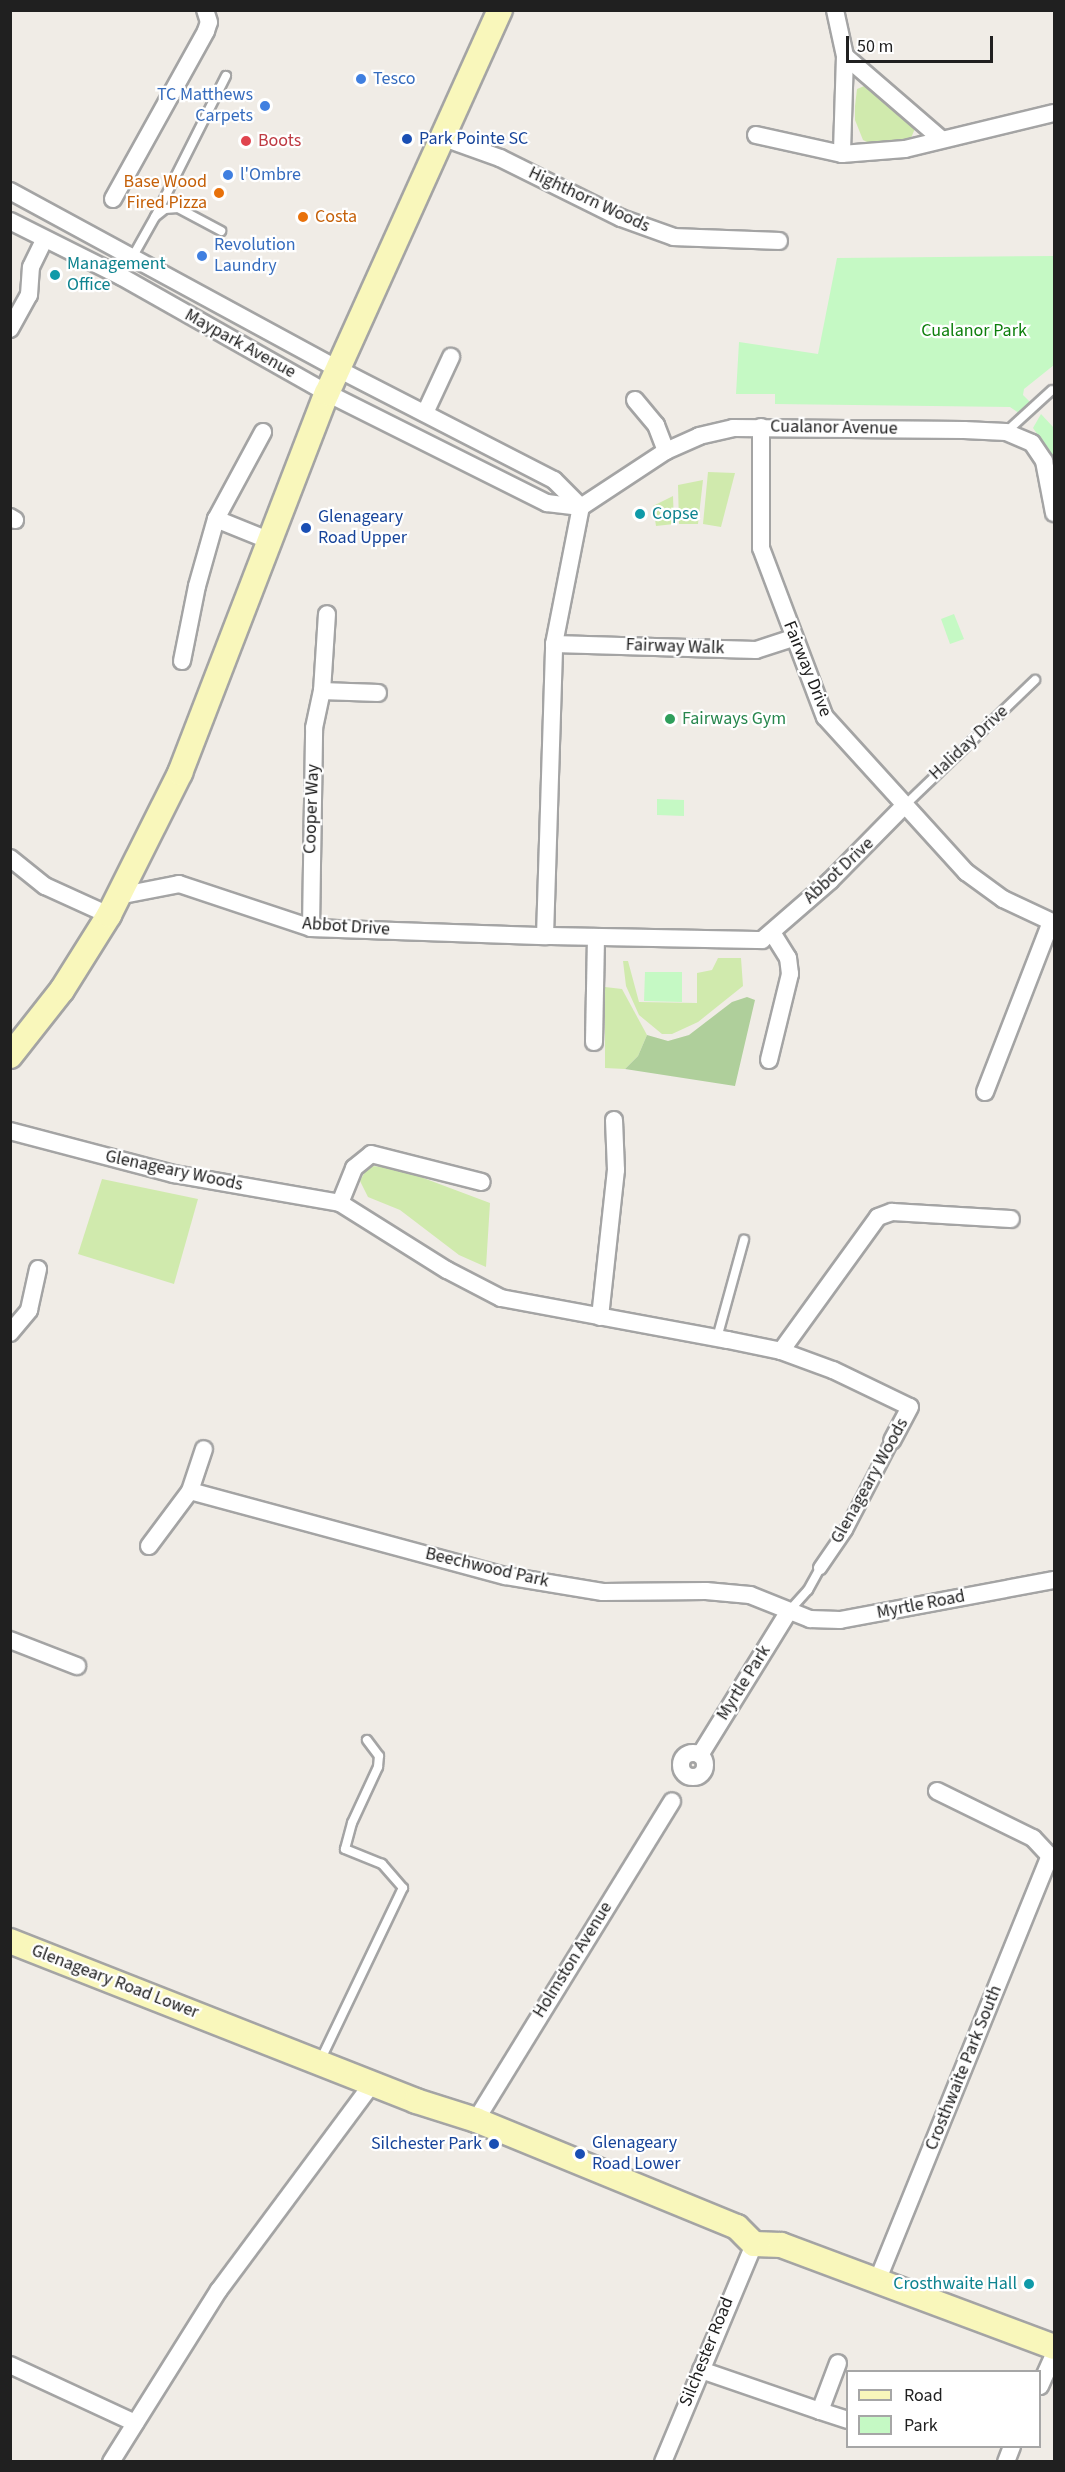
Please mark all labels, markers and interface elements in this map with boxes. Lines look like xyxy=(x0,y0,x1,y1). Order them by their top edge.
scale bar xyxy=(849,24,996,62)
text: 50 m xyxy=(857,34,893,59)
place label: Tesco xyxy=(373,68,416,90)
marker: Tesco xyxy=(354,72,368,86)
place label: TC Matthews Carpets xyxy=(157,85,253,128)
marker: TC Matthews Carpets xyxy=(258,99,272,113)
place label: Park Pointe SC xyxy=(419,128,528,150)
place label: Boots xyxy=(258,130,301,152)
marker: Park Pointe SC xyxy=(400,132,414,146)
marker: Boots xyxy=(239,134,253,148)
street label: Highthorn Woods xyxy=(525,162,653,238)
place label: l'Ombre xyxy=(240,164,301,186)
marker: l'Ombre xyxy=(221,168,235,182)
place label: Base Wood Fired Pizza xyxy=(124,172,207,214)
marker: Base Wood Fired Pizza xyxy=(212,186,226,200)
place label: Costa xyxy=(315,206,357,228)
marker: Costa xyxy=(296,210,310,224)
place label: Revolution Laundry xyxy=(214,235,296,278)
marker: Revolution Laundry xyxy=(195,249,209,263)
place label: Management Office xyxy=(67,254,166,296)
marker: Management Office xyxy=(48,268,62,282)
street label: Maypark Avenue xyxy=(181,305,299,383)
park label: Cualanor Park xyxy=(921,320,1027,342)
street label: Cualanor Avenue xyxy=(770,416,898,440)
place label: Copse xyxy=(652,503,698,525)
place label: Glenageary Road Upper xyxy=(318,507,407,550)
marker: Copse xyxy=(633,507,647,521)
marker: Glenageary Road Upper xyxy=(299,521,313,535)
street label: Fairway Drive xyxy=(778,618,836,720)
street label: Fairway Walk xyxy=(625,634,725,660)
street label: Haliday Drive xyxy=(925,701,1013,785)
place label: Fairways Gym xyxy=(682,708,786,730)
marker: Fairways Gym xyxy=(663,712,677,726)
street label: Cooper Way xyxy=(300,764,324,854)
street label: Abbot Drive xyxy=(800,833,878,909)
street label: Abbot Drive xyxy=(301,913,391,941)
street label: Glenageary Woods xyxy=(103,1146,245,1196)
street label: Glenageary Woods xyxy=(827,1415,913,1547)
street label: Beechwood Park xyxy=(423,1543,551,1593)
street label: Myrtle Road xyxy=(875,1586,967,1624)
street label: Myrtle Park xyxy=(712,1641,776,1725)
street label: Holmston Avenue xyxy=(529,1898,617,2022)
street label: Glenageary Road Lower xyxy=(28,1940,202,2024)
street label: Crosthwaite Park South xyxy=(921,1982,1007,2154)
place label: Silchester Park xyxy=(371,2133,482,2155)
place label: Glenageary Road Lower xyxy=(592,2133,681,2176)
marker: Silchester Park xyxy=(487,2137,501,2151)
marker: Glenageary Road Lower xyxy=(573,2147,587,2161)
place label: Crosthwaite Hall xyxy=(893,2273,1017,2295)
marker: Crosthwaite Hall xyxy=(1022,2277,1036,2291)
street label: Silchester Road xyxy=(675,2294,739,2410)
legend xyxy=(846,2370,1041,2448)
text: Road xyxy=(904,2383,943,2408)
text: Park xyxy=(904,2413,938,2438)

